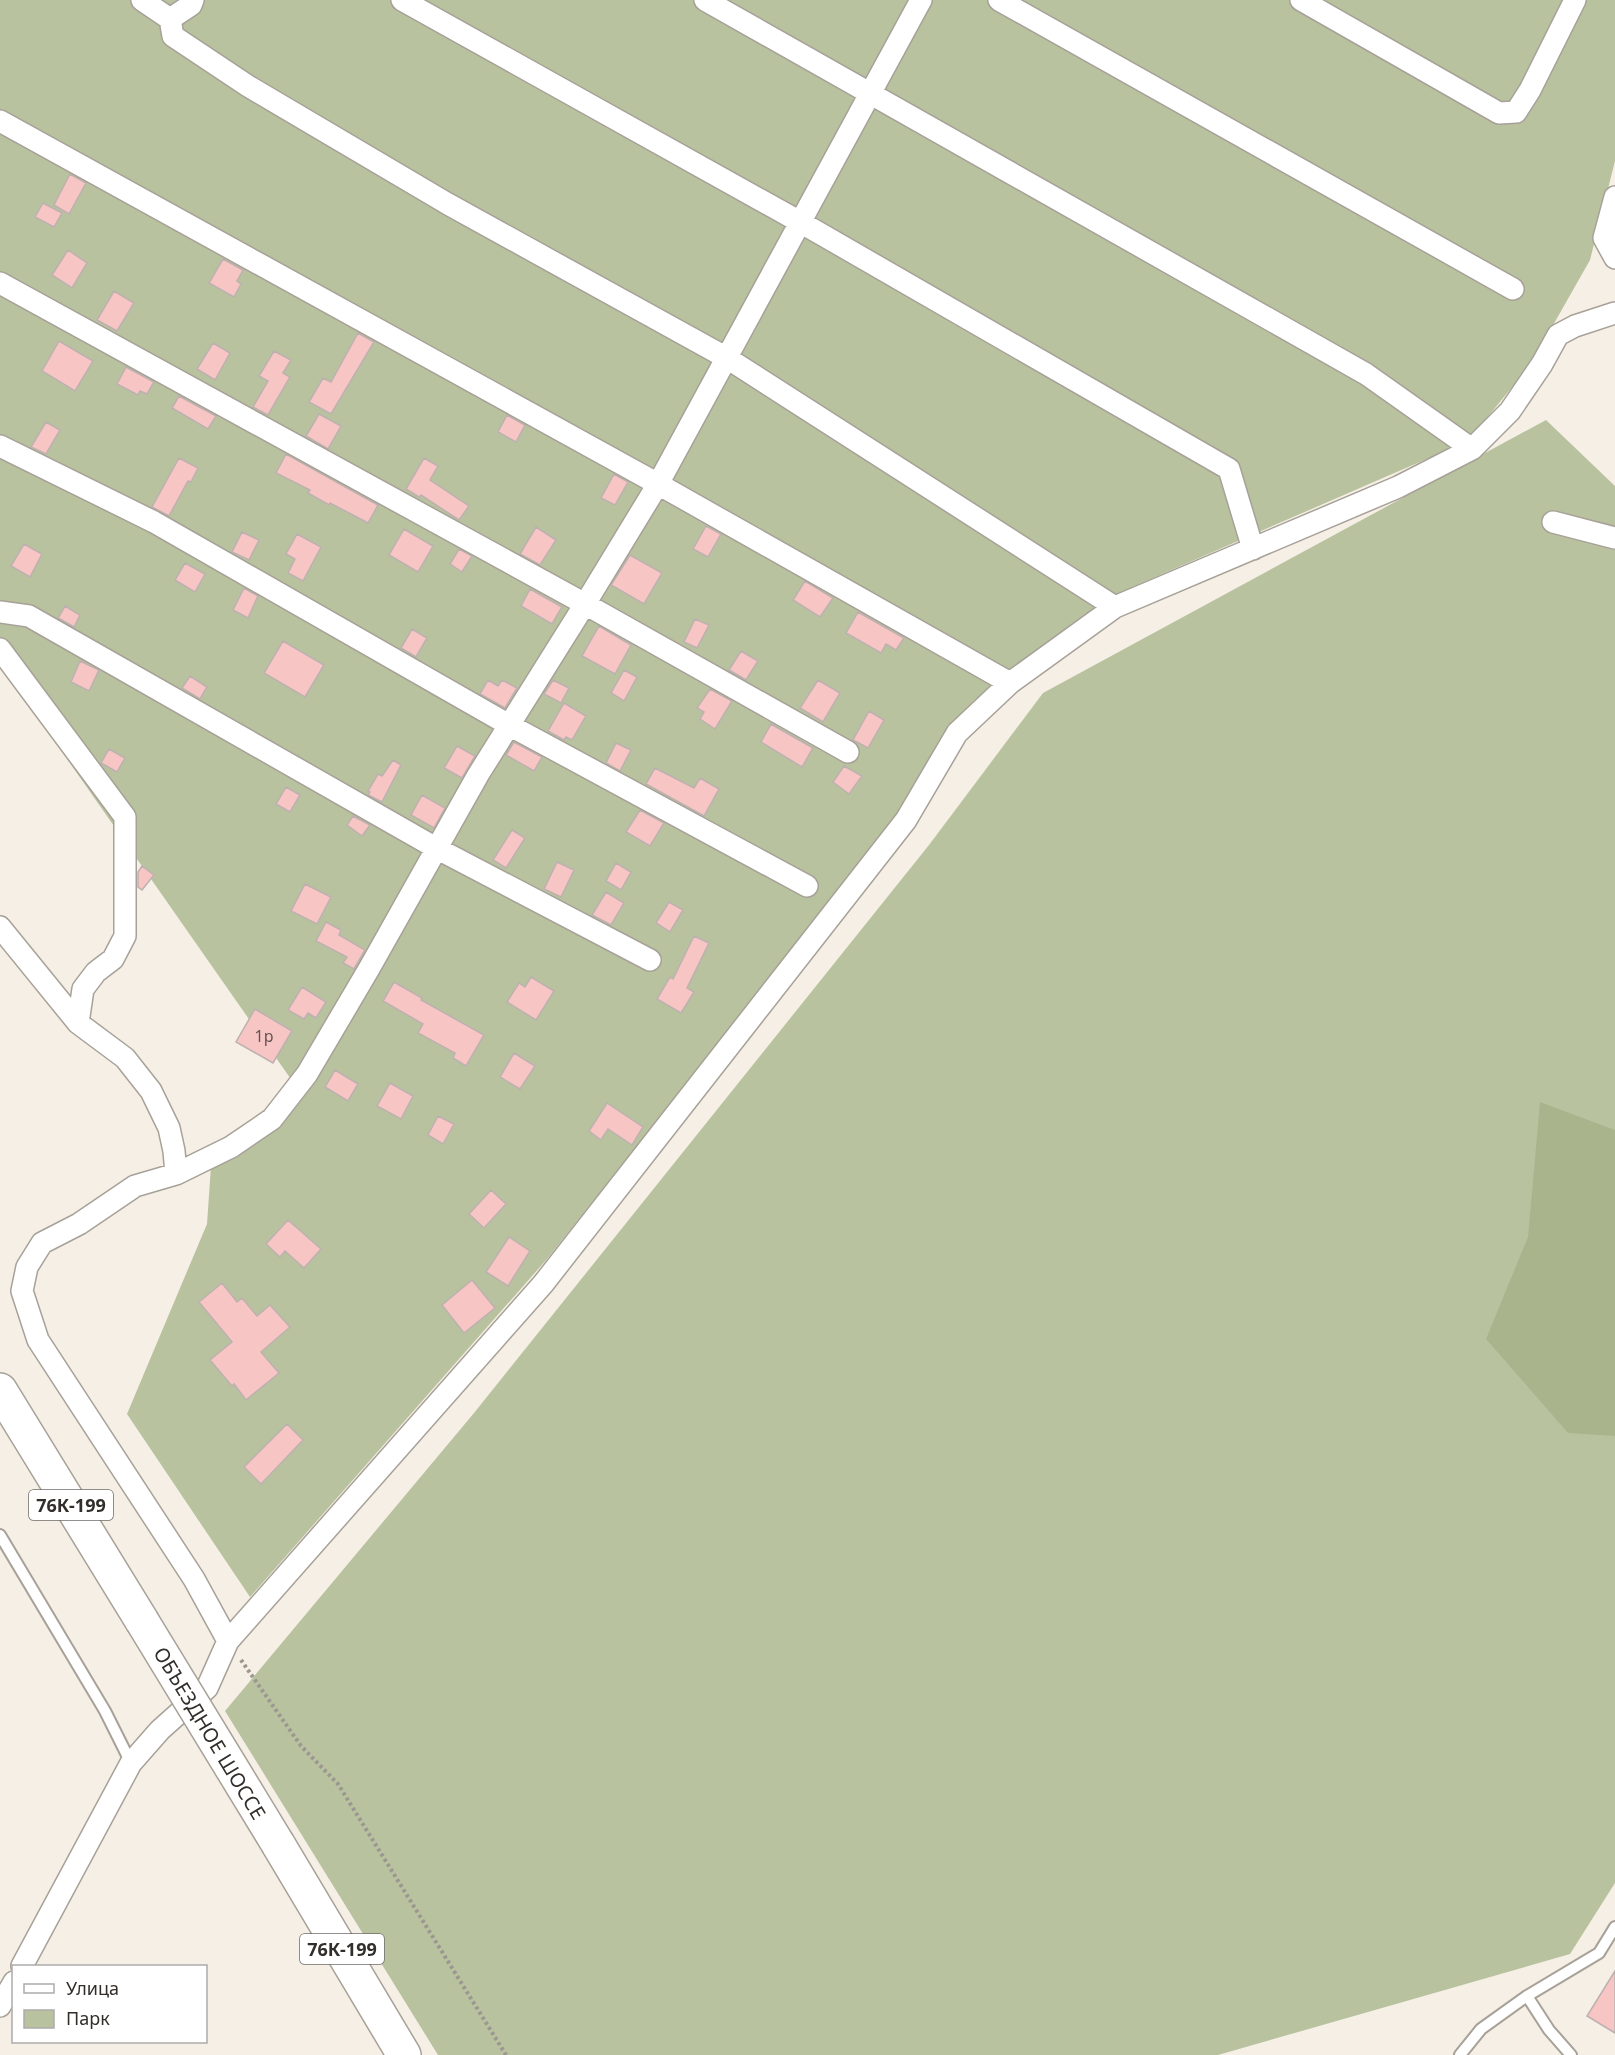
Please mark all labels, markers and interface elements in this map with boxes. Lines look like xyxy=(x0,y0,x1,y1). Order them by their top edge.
house number: 1р xyxy=(255,1025,273,1047)
road number: 76К-199 xyxy=(29,1490,113,1520)
street label: ОБЪЕЗДНОЕ ШОССЕ xyxy=(148,1642,272,1824)
road number: 76К-199 xyxy=(300,1934,384,1964)
legend xyxy=(12,1965,207,2043)
text: Улица xyxy=(66,1976,119,2000)
text: Парк xyxy=(66,2006,110,2030)

